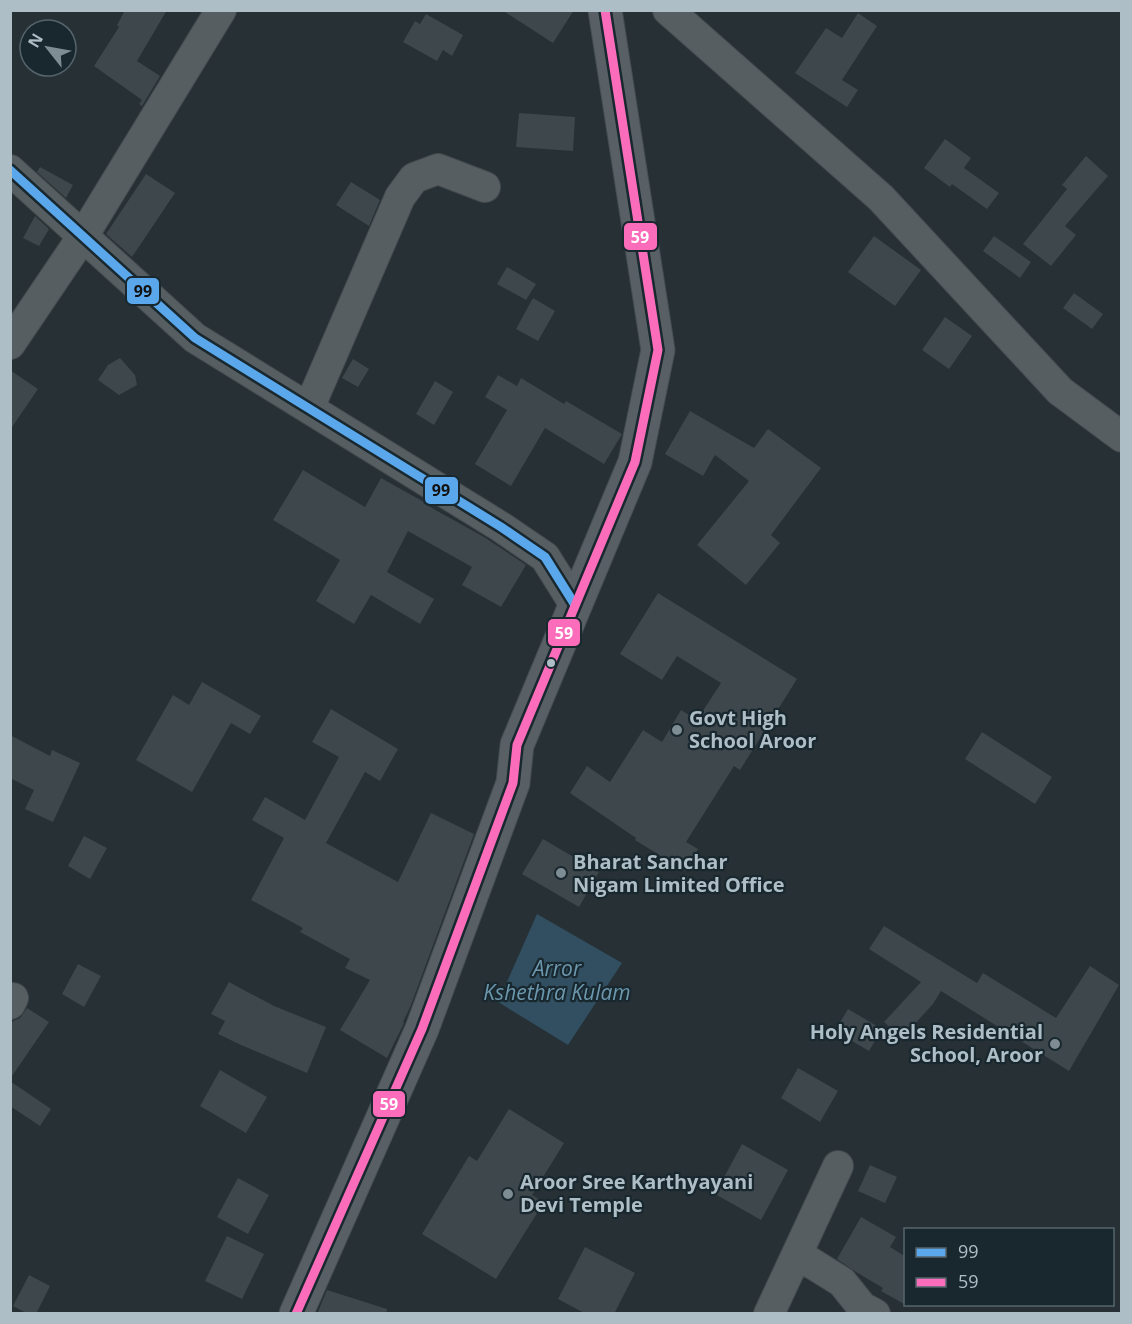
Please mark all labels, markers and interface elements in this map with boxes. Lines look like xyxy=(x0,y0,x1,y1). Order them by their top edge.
north arrow xyxy=(18,18,78,78)
text: N xyxy=(22,29,48,52)
line badge: 59 xyxy=(623,222,658,251)
text: 59 xyxy=(631,226,649,248)
line badge: 99 xyxy=(126,277,160,305)
text: 99 xyxy=(134,280,152,302)
line badge: 99 xyxy=(424,476,459,505)
text: 99 xyxy=(432,479,450,501)
line badge: 59 xyxy=(547,618,581,647)
text: 59 xyxy=(555,622,573,644)
unlabelled marker xyxy=(545,657,557,669)
place label: Govt High School Aroor xyxy=(689,704,816,754)
marker: Govt High School Aroor xyxy=(670,723,684,737)
place label: Bharat Sanchar Nigam Limited Office xyxy=(573,848,785,898)
marker: Bharat Sanchar Nigam Limited Office xyxy=(554,866,568,880)
water label: Arror Kshethra Kulam xyxy=(483,954,631,1006)
place label: Holy Angels Residential School, Aroor xyxy=(810,1018,1043,1068)
marker: Holy Angels Residential School, Aroor xyxy=(1048,1037,1062,1051)
line badge: 59 xyxy=(372,1090,406,1118)
text: 59 xyxy=(380,1093,398,1115)
place label: Aroor Sree Karthyayani Devi Temple xyxy=(520,1168,753,1218)
marker: Aroor Sree Karthyayani Devi Temple xyxy=(501,1187,515,1201)
legend xyxy=(904,1228,1114,1306)
text: 99 xyxy=(958,1239,979,1263)
text: 59 xyxy=(958,1269,979,1293)

